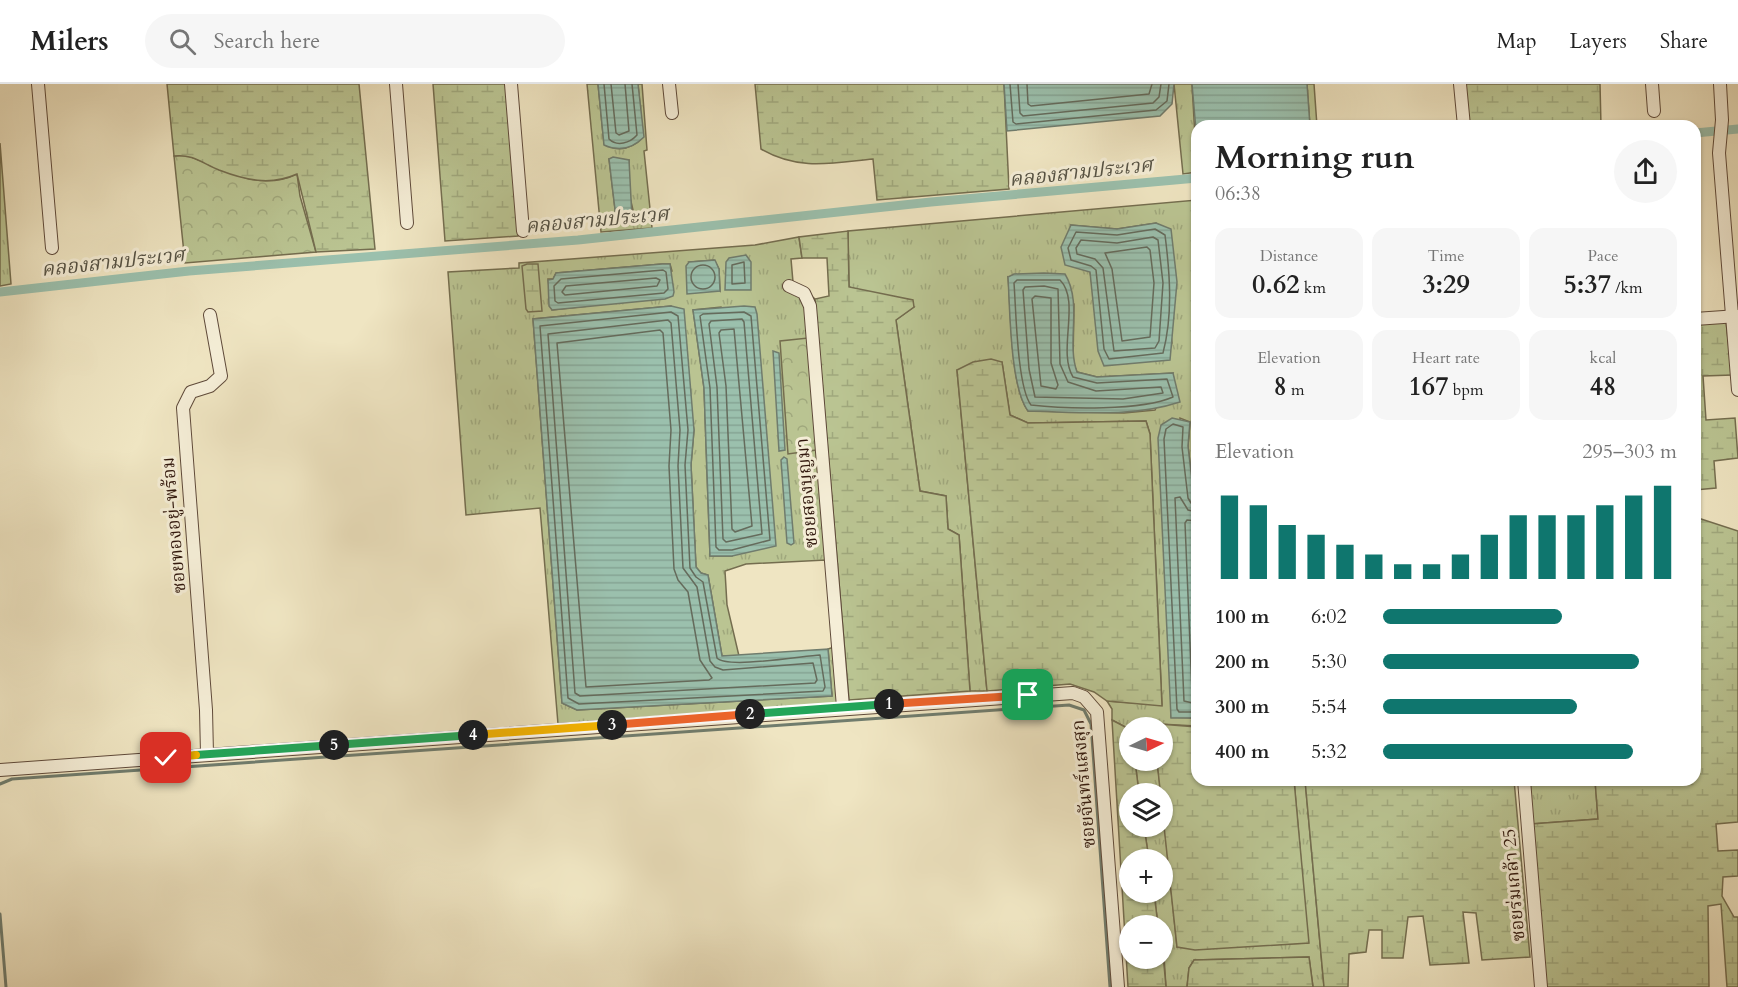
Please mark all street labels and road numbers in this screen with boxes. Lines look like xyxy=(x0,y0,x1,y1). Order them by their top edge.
street label: ซอยสองบุญมา xyxy=(790,437,824,549)
street label: ซอยทองอยู่-พร้อม xyxy=(156,456,192,594)
street label: ซอยจันทร์แสงสุก xyxy=(1066,719,1102,849)
street label: ซอยร่มเกล้า 25 xyxy=(1497,828,1531,942)

